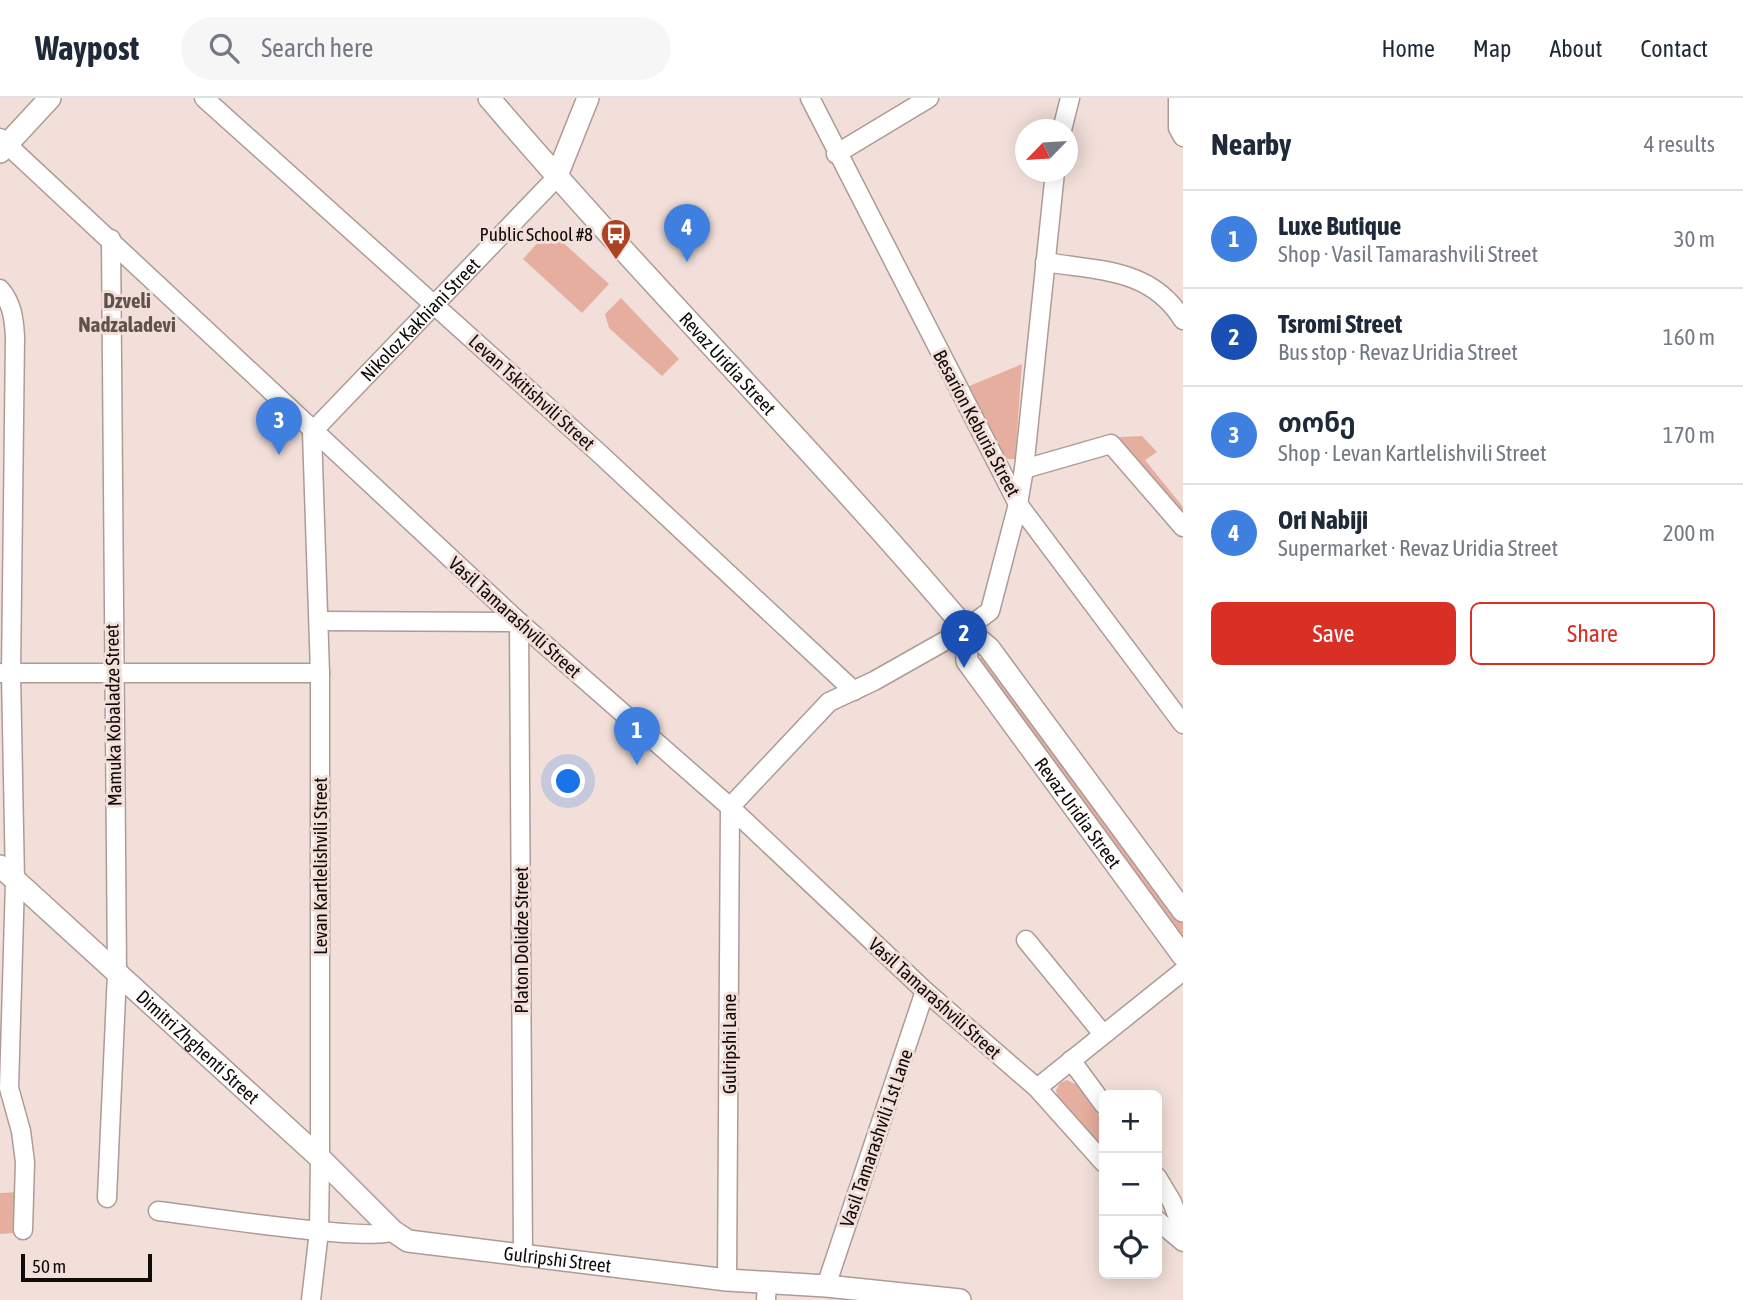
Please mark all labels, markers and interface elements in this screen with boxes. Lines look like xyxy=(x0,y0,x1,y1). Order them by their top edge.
search box xyxy=(181,17,671,80)
text: Waypost xyxy=(35,29,139,67)
icon: search xyxy=(205,29,243,67)
text: Search here xyxy=(261,33,373,63)
text: Home xyxy=(1381,35,1435,62)
text: Map xyxy=(1473,35,1511,62)
text: About xyxy=(1549,35,1602,62)
text: Contact xyxy=(1640,35,1708,62)
north arrow xyxy=(1015,119,1078,182)
text: Nearby xyxy=(1211,127,1291,161)
text: 4 results xyxy=(1644,131,1715,157)
pin: 4 xyxy=(664,204,710,262)
text: Luxe Butique xyxy=(1278,211,1401,241)
bus stop icon: Public School #8 xyxy=(599,217,633,261)
place label: Public School #8 xyxy=(479,223,593,245)
text: 1 xyxy=(1229,226,1239,252)
text: 30 m xyxy=(1674,226,1715,252)
text: Shop · Vasil Tamarashvili Street xyxy=(1278,241,1538,267)
street label: Nikoloz Kakhiani Street xyxy=(356,253,484,386)
district label: Dzveli Nadzaladevi xyxy=(78,288,176,336)
street label: Revaz Uridia Street xyxy=(675,308,780,419)
text: Tsromi Street xyxy=(1278,309,1402,339)
text: 2 xyxy=(1229,324,1239,350)
text: 160 m xyxy=(1663,324,1715,350)
street label: Levan Tskitishvili Street xyxy=(465,330,599,454)
text: Bus stop · Revaz Uridia Street xyxy=(1278,339,1518,365)
street label: Besarion Keburia Street xyxy=(929,346,1025,500)
pin: 3 xyxy=(256,397,302,455)
text: თონე xyxy=(1278,408,1356,438)
text: 3 xyxy=(1229,422,1239,448)
text: 170 m xyxy=(1663,422,1715,448)
text: Shop · Levan Kartlelishvili Street xyxy=(1278,440,1547,466)
text: Ori Nabiji xyxy=(1278,505,1368,535)
text: 4 xyxy=(1229,520,1239,546)
text: 200 m xyxy=(1663,520,1715,546)
text: Supermarket · Revaz Uridia Street xyxy=(1278,535,1558,561)
street label: Vasil Tamarashvili Street xyxy=(444,552,586,682)
button: Save xyxy=(1211,602,1456,665)
button: Share xyxy=(1470,602,1715,665)
pin: 2 xyxy=(941,610,987,668)
street label: Mamuka Kobaladze Street xyxy=(100,624,126,806)
pin: 1 xyxy=(614,707,660,765)
street label: Revaz Uridia Street xyxy=(1030,753,1126,872)
your location xyxy=(551,764,585,798)
street label: Levan Kartlelishvili Street xyxy=(309,777,331,955)
street label: Platon Dolidze Street xyxy=(510,867,532,1013)
street label: Vasil Tamarashvili Street xyxy=(864,933,1006,1063)
street label: Dimitri Zhghenti Street xyxy=(132,985,264,1108)
street label: Gulripshi Lane xyxy=(718,994,740,1094)
street label: Vasil Tamarashvili 1st Lane xyxy=(835,1046,917,1230)
map controls xyxy=(1099,1090,1162,1279)
button: + xyxy=(1099,1090,1162,1153)
button: − xyxy=(1099,1153,1162,1216)
button: locate xyxy=(1099,1216,1162,1279)
street label: Gulripshi Street xyxy=(502,1242,612,1277)
scale bar xyxy=(21,1251,152,1283)
text: 50 m xyxy=(32,1255,66,1277)

